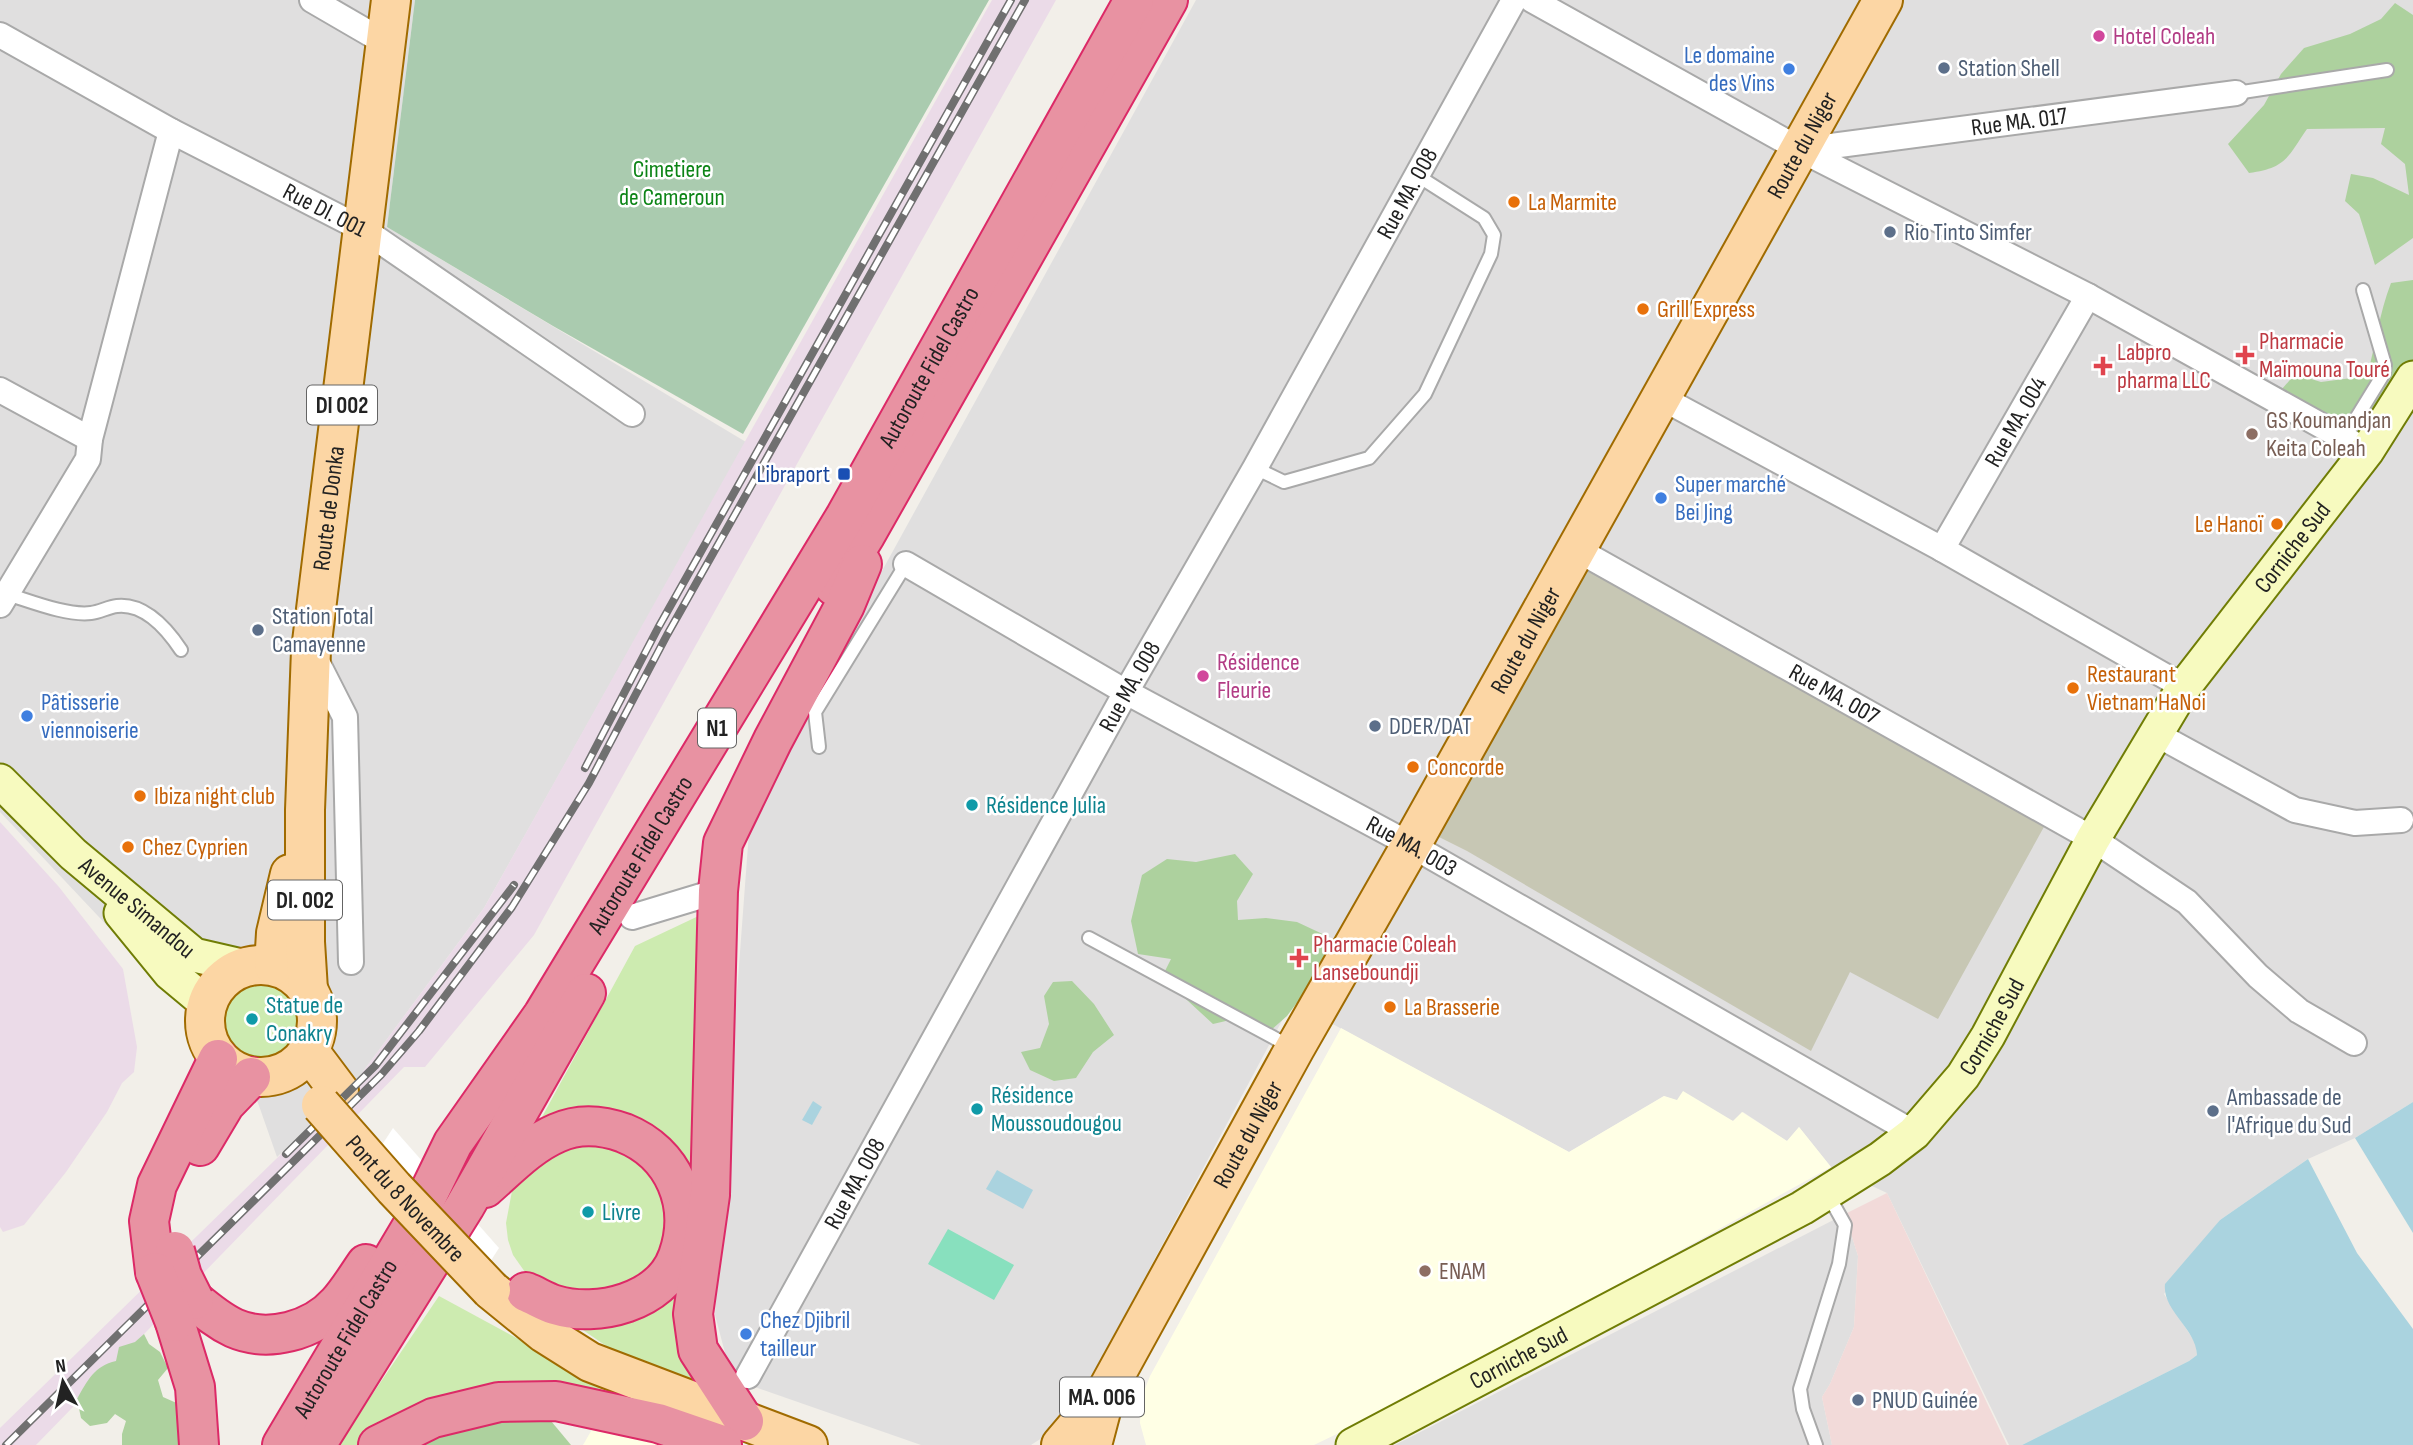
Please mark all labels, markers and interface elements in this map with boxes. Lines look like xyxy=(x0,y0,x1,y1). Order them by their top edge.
place label: Hotel Coleah xyxy=(2113,22,2215,51)
marker: Hotel Coleah xyxy=(2091,28,2107,44)
place label: Le domaine des Vins xyxy=(1684,41,1775,98)
place label: Station Shell xyxy=(1958,54,2060,83)
marker: Station Shell xyxy=(1936,60,1952,76)
marker: Le domaine des Vins xyxy=(1781,61,1797,77)
street label: Route du Niger xyxy=(1761,87,1844,204)
street label: Rue MA. 017 xyxy=(1970,101,2069,143)
street label: Rue MA. 008 xyxy=(1371,143,1444,244)
park label: Cimetiere de Cameroun xyxy=(619,155,725,212)
street label: Rue DI. 001 xyxy=(278,177,372,244)
place label: La Marmite xyxy=(1528,188,1617,217)
marker: La Marmite xyxy=(1506,194,1522,210)
place label: Rio Tinto Simfer xyxy=(1904,218,2032,247)
marker: Rio Tinto Simfer xyxy=(1882,224,1898,240)
street label: Autoroute Fidel Castro xyxy=(872,282,986,454)
place label: Grill Express xyxy=(1657,295,1755,324)
marker: Grill Express xyxy=(1635,301,1651,317)
place label: Pharmacie Maïmouna Touré xyxy=(2259,327,2390,384)
place label: Labpro pharma LLC xyxy=(2117,338,2211,395)
marker: Pharmacie Maïmouna Touré xyxy=(2237,347,2253,363)
marker: Labpro pharma LLC xyxy=(2095,358,2111,374)
street label: Rue MA. 004 xyxy=(1979,372,2053,472)
road number: DI 002 xyxy=(307,386,377,424)
place label: GS Koumandjan Keita Coleah xyxy=(2266,406,2391,463)
marker: GS Koumandjan Keita Coleah xyxy=(2244,426,2260,442)
street label: Route de Donka xyxy=(307,444,351,572)
place label: Libraport xyxy=(757,460,830,489)
marker: Libraport xyxy=(836,466,852,482)
place label: Super marché Bei Jing xyxy=(1675,470,1786,527)
marker: Super marché Bei Jing xyxy=(1653,490,1669,506)
street label: Corniche Sud xyxy=(2248,497,2337,599)
place label: Le Hanoï xyxy=(2195,510,2264,539)
marker: Le Hanoï xyxy=(2269,516,2285,532)
street label: Route du Niger xyxy=(1484,582,1567,699)
place label: Station Total Camayenne xyxy=(272,602,374,659)
marker: Station Total Camayenne xyxy=(250,622,266,638)
street label: Rue MA. 008 xyxy=(1093,636,1167,737)
place label: Résidence Fleurie xyxy=(1217,648,1300,705)
street label: Rue MA. 007 xyxy=(1784,657,1884,731)
place label: Restaurant Vietnam HaNoi xyxy=(2087,660,2206,717)
marker: Résidence Fleurie xyxy=(1195,668,1211,684)
marker: Restaurant Vietnam HaNoi xyxy=(2065,680,2081,696)
place label: Pâtisserie viennoiserie xyxy=(41,688,139,745)
marker: Pâtisserie viennoiserie xyxy=(19,708,35,724)
road number: N1 xyxy=(698,708,736,748)
place label: DDER/DAT xyxy=(1389,712,1472,741)
marker: DDER/DAT xyxy=(1367,718,1383,734)
place label: Concorde xyxy=(1427,753,1504,782)
marker: Concorde xyxy=(1405,759,1421,775)
street label: Autoroute Fidel Castro xyxy=(581,771,699,940)
place label: Ibiza night club xyxy=(154,782,275,811)
marker: Ibiza night club xyxy=(132,788,148,804)
place label: Résidence Julia xyxy=(986,791,1106,820)
marker: Résidence Julia xyxy=(964,797,980,813)
street label: Rue MA. 003 xyxy=(1361,810,1462,883)
place label: Chez Cyprien xyxy=(142,833,248,862)
marker: Chez Cyprien xyxy=(120,839,136,855)
street label: Avenue Simandou xyxy=(72,851,201,965)
road number: DI. 002 xyxy=(268,880,342,920)
place label: Pharmacie Coleah Lanseboundji xyxy=(1313,930,1457,987)
marker: Pharmacie Coleah Lanseboundji xyxy=(1291,950,1307,966)
street label: Corniche Sud xyxy=(1953,973,2031,1081)
place label: Statue de Conakry xyxy=(266,991,343,1048)
place label: La Brasserie xyxy=(1404,993,1500,1022)
marker: La Brasserie xyxy=(1382,999,1398,1015)
marker: Statue de Conakry xyxy=(244,1011,260,1027)
street label: Route du Niger xyxy=(1207,1076,1289,1193)
place label: Résidence Moussoudougou xyxy=(991,1081,1122,1138)
place label: Ambassade de l'Afrique du Sud xyxy=(2226,1083,2352,1140)
marker: Résidence Moussoudougou xyxy=(969,1101,985,1117)
marker: Ambassade de l'Afrique du Sud xyxy=(2205,1103,2221,1119)
street label: Pont du 8 Novembre xyxy=(339,1129,471,1268)
street label: Rue MA. 008 xyxy=(818,1133,892,1234)
place label: Livre xyxy=(602,1198,641,1227)
marker: Livre xyxy=(580,1204,596,1220)
street label: Autoroute Fidel Castro xyxy=(287,1254,404,1424)
place label: ENAM xyxy=(1439,1257,1486,1286)
marker: ENAM xyxy=(1417,1263,1433,1279)
place label: Chez Djibril tailleur xyxy=(760,1306,850,1363)
street label: Corniche Sud xyxy=(1465,1320,1573,1396)
marker: Chez Djibril tailleur xyxy=(738,1326,754,1342)
north arrow xyxy=(28,1347,98,1417)
text: N xyxy=(54,1355,67,1379)
road number: MA. 006 xyxy=(1060,1378,1144,1416)
place label: PNUD Guinée xyxy=(1872,1386,1978,1415)
marker: PNUD Guinée xyxy=(1850,1392,1866,1408)

